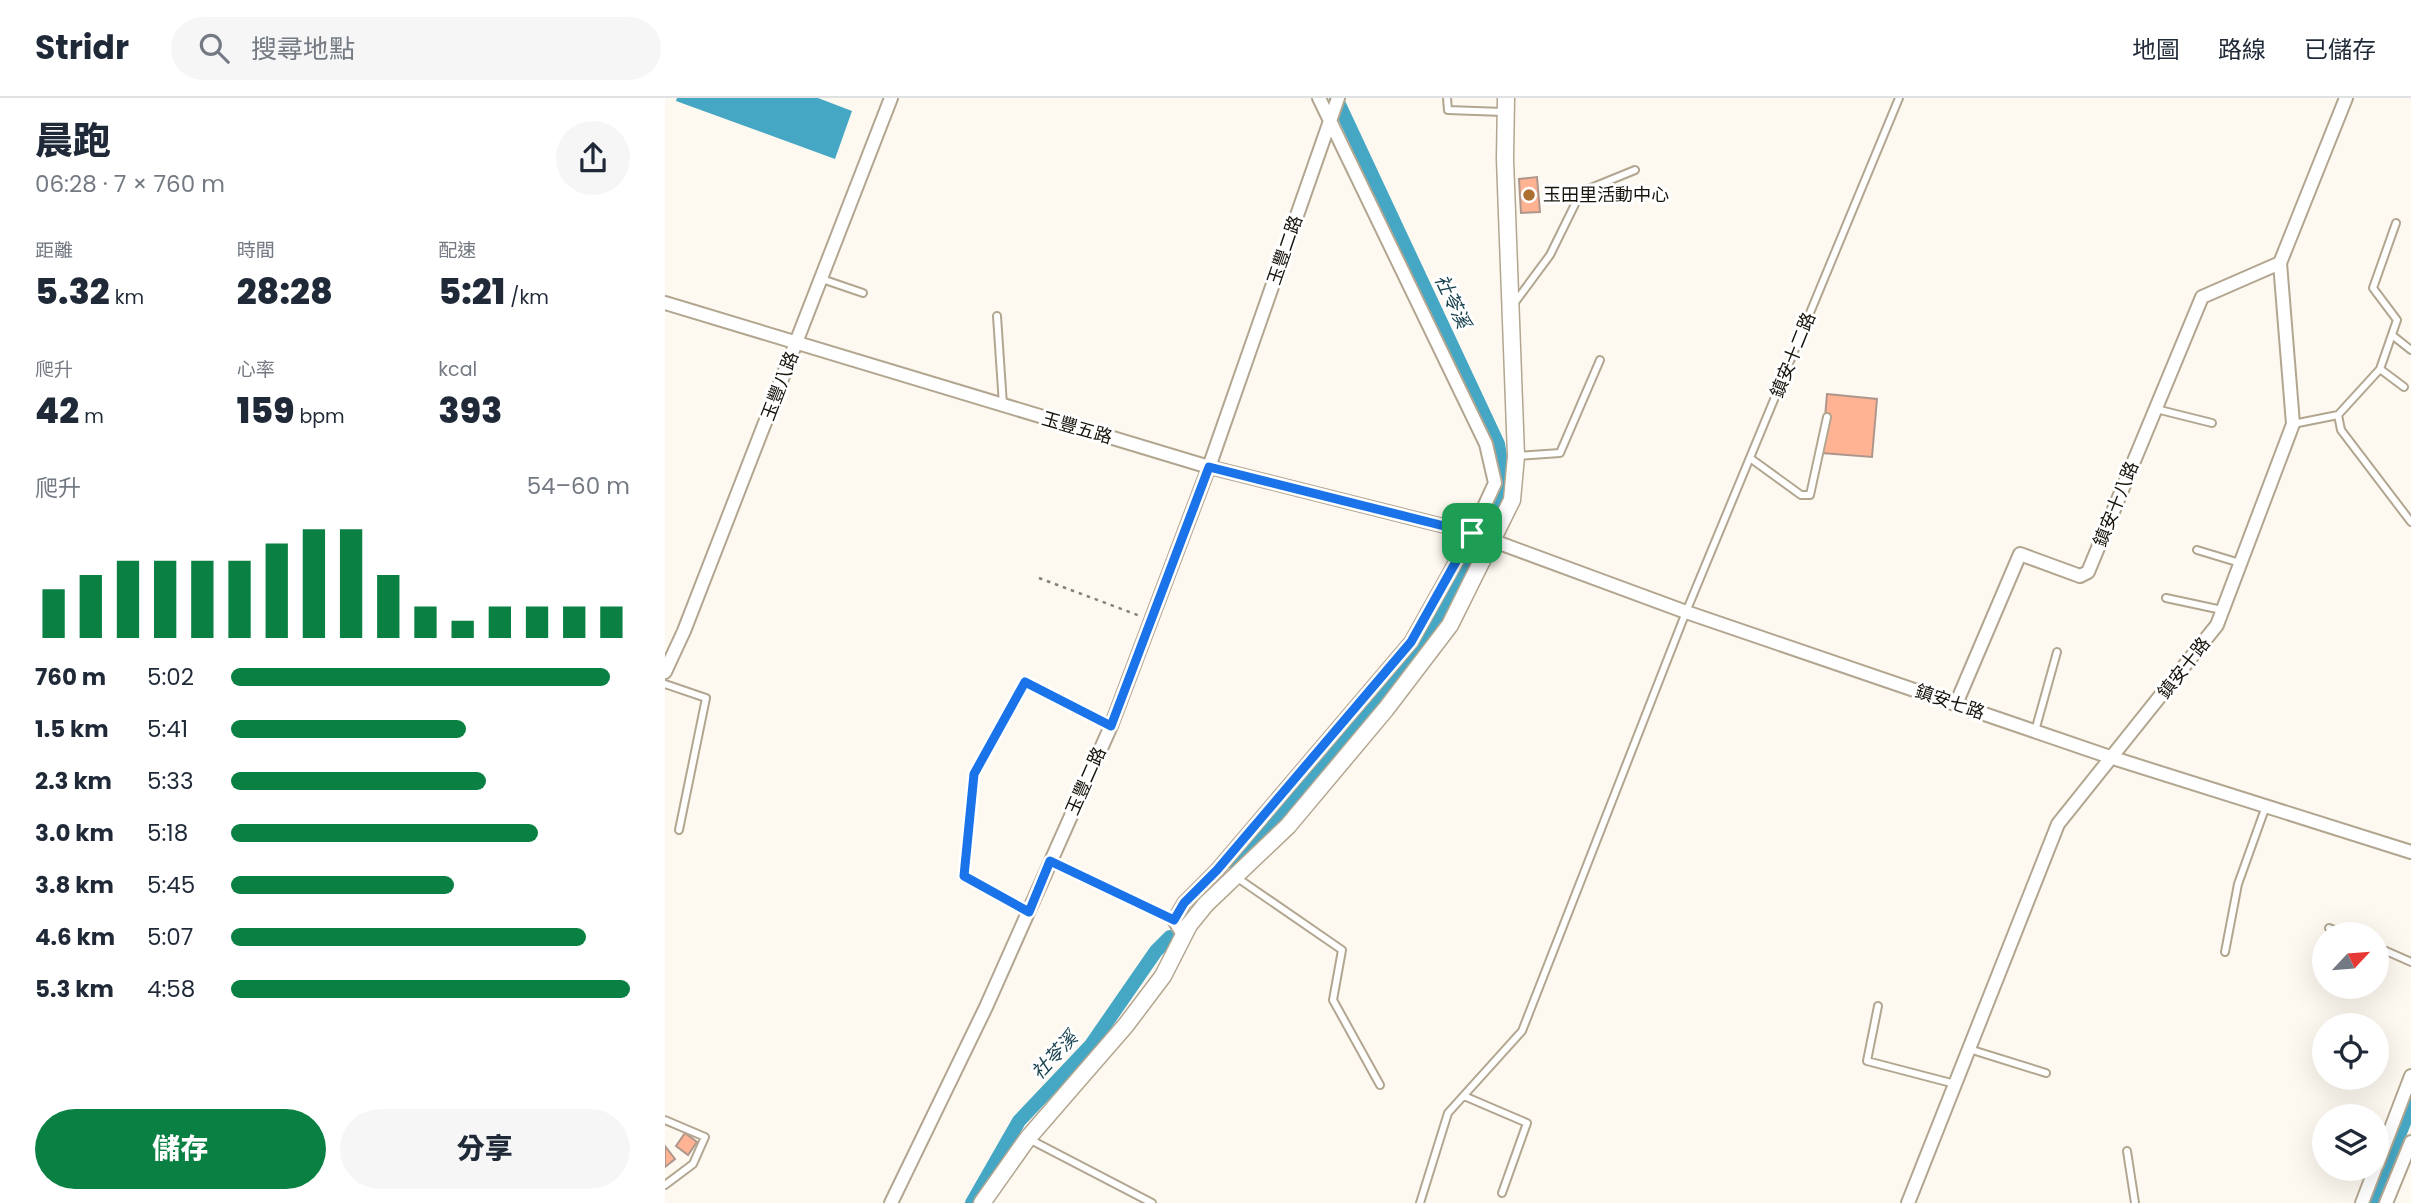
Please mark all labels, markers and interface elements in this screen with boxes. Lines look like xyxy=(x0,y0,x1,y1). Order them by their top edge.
search box xyxy=(171,17,661,80)
text: Stridr xyxy=(35,24,129,71)
icon: search xyxy=(195,29,233,67)
text: 搜尋地點 xyxy=(251,31,355,67)
text: 地圖 xyxy=(2132,33,2180,66)
text: 路線 xyxy=(2218,33,2266,66)
text: 已儲存 xyxy=(2304,33,2376,66)
text: 晨跑 xyxy=(35,114,111,167)
button: share xyxy=(556,121,630,195)
text: 06:28 · 7 × 760 m xyxy=(35,168,225,200)
place label: 玉田里活動中心 xyxy=(1543,182,1669,207)
marker: 玉田里活動中心 xyxy=(1521,187,1537,203)
street label: 玉豐二路 xyxy=(1261,212,1308,288)
text: 距離 xyxy=(35,237,73,264)
text: 時間 xyxy=(237,237,275,264)
text: 配速 xyxy=(438,237,476,264)
text: 5.32 xyxy=(35,267,110,316)
text: 28:28 xyxy=(237,267,333,316)
text: 5:21 xyxy=(438,267,505,316)
water label: 社苓溪 xyxy=(1428,270,1478,335)
text: km xyxy=(110,284,144,311)
text: /km xyxy=(505,284,549,311)
street label: 鎮安十二路 xyxy=(1764,308,1821,401)
street label: 玉豐八路 xyxy=(755,348,804,424)
text: 爬升 xyxy=(35,356,73,383)
text: 心率 xyxy=(237,356,275,383)
text: kcal xyxy=(438,356,477,383)
text: 42 xyxy=(35,386,79,435)
text: 159 xyxy=(237,386,294,435)
text: 393 xyxy=(438,386,502,435)
text: m xyxy=(79,403,104,430)
text: bpm xyxy=(294,403,345,430)
street label: 玉豐五路 xyxy=(1039,406,1115,449)
street label: 鎮安十八路 xyxy=(2087,457,2144,550)
text: 54–60 m xyxy=(527,470,630,502)
text: 爬升 xyxy=(35,472,81,504)
pin xyxy=(1442,503,1502,563)
icon: arrive xyxy=(1453,514,1491,552)
street label: 鎮安十路 xyxy=(2152,632,2216,704)
text: 760 m xyxy=(35,661,106,693)
text: 5:02 xyxy=(147,661,194,693)
street label: 鎮安七路 xyxy=(1912,678,1988,725)
text: 1.5 km xyxy=(35,713,109,745)
text: 5:41 xyxy=(147,713,188,745)
street label: 玉豐二路 xyxy=(1059,743,1112,819)
text: 2.3 km xyxy=(35,765,112,797)
text: 5:33 xyxy=(147,765,193,797)
text: 3.0 km xyxy=(35,817,114,849)
text: 5:18 xyxy=(147,817,188,849)
text: 3.8 km xyxy=(35,869,114,901)
text: 5:45 xyxy=(147,869,195,901)
text: 4.6 km xyxy=(35,921,115,953)
text: 5:07 xyxy=(147,921,193,953)
north arrow xyxy=(2312,922,2389,999)
map controls xyxy=(2312,922,2389,1181)
text: 5.3 km xyxy=(35,973,114,1005)
text: 4:58 xyxy=(147,973,195,1005)
button: locate xyxy=(2312,1013,2389,1090)
water label: 社苓溪 xyxy=(1025,1023,1086,1085)
button: layers xyxy=(2312,1104,2389,1181)
button: 儲存 xyxy=(35,1109,326,1189)
button: 分享 xyxy=(340,1109,630,1189)

